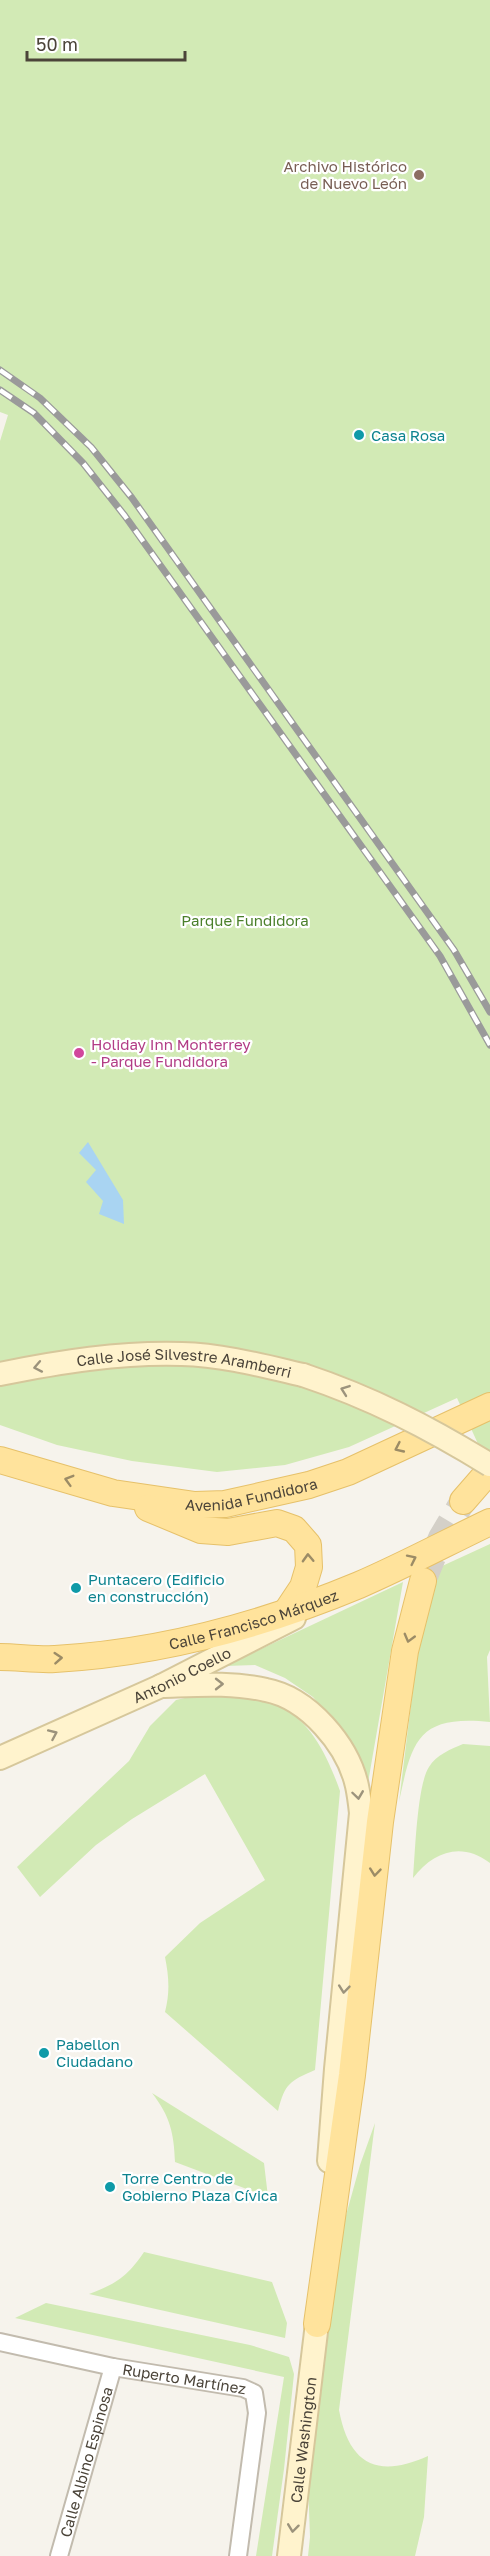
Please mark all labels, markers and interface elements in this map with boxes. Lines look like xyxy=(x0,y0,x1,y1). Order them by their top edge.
scale bar xyxy=(27,24,184,62)
text: 50 m xyxy=(36,33,78,55)
place label: Archivo Histórico de Nuevo León xyxy=(284,157,407,192)
marker: Archivo Histórico de Nuevo León xyxy=(412,168,426,182)
place label: Casa Rosa xyxy=(371,426,445,444)
marker: Casa Rosa xyxy=(352,428,366,442)
park label: Parque Fundidora xyxy=(181,911,309,929)
place label: Holiday Inn Monterrey - Parque Fundidora xyxy=(91,1035,251,1070)
marker: Holiday Inn Monterrey - Parque Fundidora xyxy=(72,1046,86,1060)
street label: Calle José Silvestre Aramberri xyxy=(75,1345,293,1381)
one-way arrow xyxy=(33,1360,43,1373)
one-way arrow xyxy=(341,1384,351,1397)
one-way arrow xyxy=(394,1440,405,1452)
street label: Avenida Fundidora xyxy=(184,1474,320,1514)
one-way arrow xyxy=(64,1475,74,1488)
one-way arrow xyxy=(302,1554,315,1563)
one-way arrow xyxy=(405,1555,416,1567)
place label: Puntacero (Edificio en construcción) xyxy=(88,1570,224,1605)
marker: Puntacero (Edificio en construcción) xyxy=(69,1581,83,1595)
street label: Calle Francisco Márquez xyxy=(167,1585,341,1653)
one-way arrow xyxy=(403,1632,416,1642)
street label: Antonio Coello xyxy=(130,1643,234,1706)
one-way arrow xyxy=(54,1652,63,1665)
one-way arrow xyxy=(215,1678,224,1690)
one-way arrow xyxy=(47,1729,58,1741)
one-way arrow xyxy=(352,1790,364,1800)
one-way arrow xyxy=(369,1867,381,1877)
one-way arrow xyxy=(338,1984,351,1994)
place label: Pabellon Ciudadano xyxy=(56,2035,133,2070)
marker: Pabellon Ciudadano xyxy=(37,2046,51,2060)
place label: Torre Centro de Gobierno Plaza Cívica xyxy=(122,2169,278,2204)
marker: Torre Centro de Gobierno Plaza Cívica xyxy=(103,2180,117,2194)
street label: Ruperto Martínez xyxy=(121,2360,248,2397)
street label: Calle Washington xyxy=(286,2376,320,2504)
street label: Calle Albino Espinosa xyxy=(56,2385,116,2539)
one-way arrow xyxy=(287,2523,300,2532)

